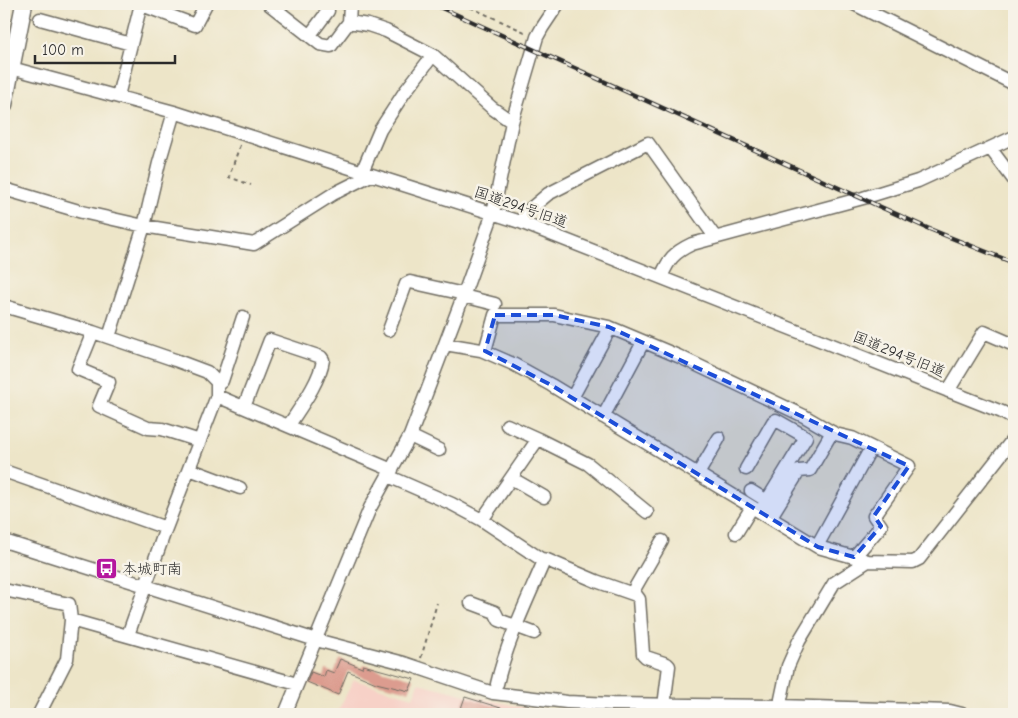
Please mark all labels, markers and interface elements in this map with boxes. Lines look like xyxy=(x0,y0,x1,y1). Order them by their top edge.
scale bar xyxy=(35,32,175,64)
text: 100 m xyxy=(42,41,84,59)
street label: 国道294号旧道 xyxy=(472,183,570,231)
street label: 国道294号旧道 xyxy=(850,327,948,381)
bus stop icon: 本城町南 xyxy=(94,557,118,581)
place label: 本城町南 xyxy=(122,560,182,578)

